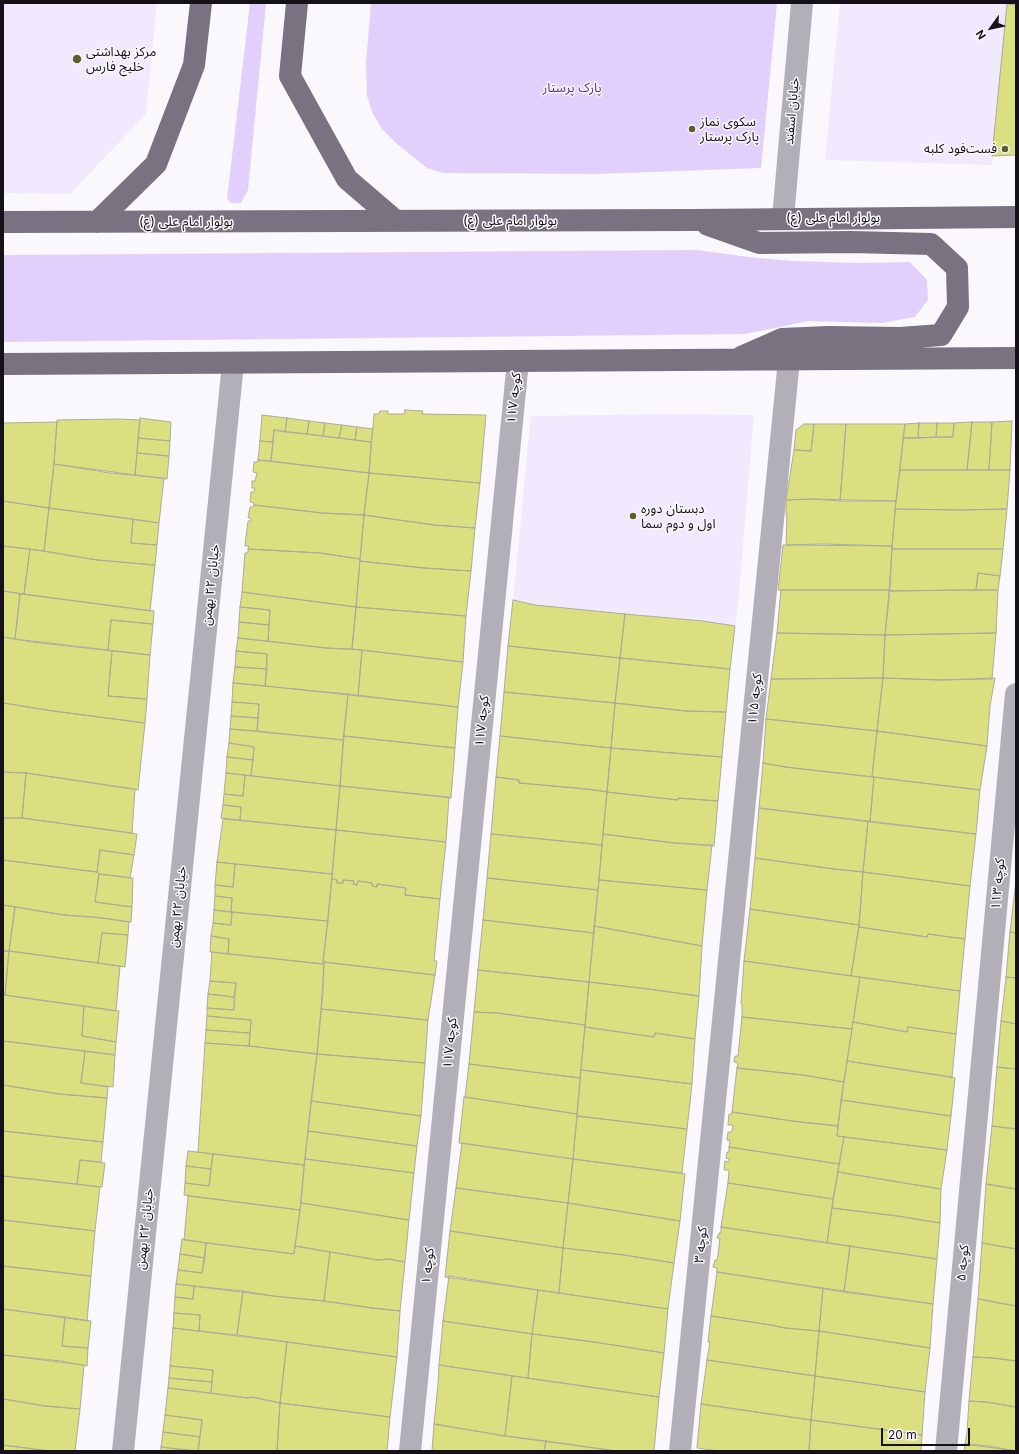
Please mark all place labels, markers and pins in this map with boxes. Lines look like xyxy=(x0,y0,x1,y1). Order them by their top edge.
place label: مرکز بهداشتی خلیج فارس xyxy=(86,44,156,75)
marker: مرکز بهداشتی خلیج فارس xyxy=(71,53,83,65)
place label: سکوی نماز پارک پرستار xyxy=(700,114,759,145)
marker: سکوی نماز پارک پرستار xyxy=(687,124,697,134)
place label: فست‌فود کلبه xyxy=(924,141,997,157)
marker: فست‌فود کلبه xyxy=(1000,144,1010,154)
place label: دبستان دوره اول و دوم سما xyxy=(641,501,716,532)
marker: دبستان دوره اول و دوم سما xyxy=(628,511,638,521)

